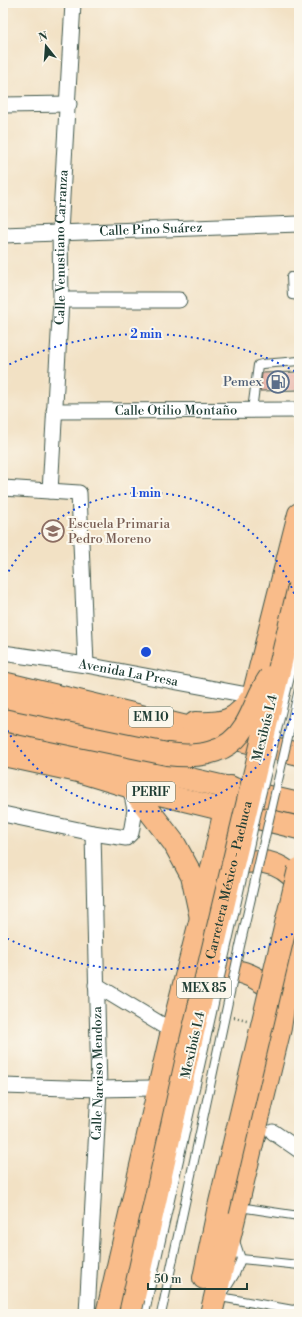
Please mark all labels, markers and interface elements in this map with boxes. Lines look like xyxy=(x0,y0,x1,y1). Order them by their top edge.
north arrow xyxy=(26,26,66,66)
text: N xyxy=(37,29,50,45)
street label: Calle Venustiano Carranza xyxy=(52,169,72,326)
street label: Calle Pino Suárez xyxy=(99,220,203,239)
text: 2 min xyxy=(130,327,162,342)
fuel station icon: Pemex xyxy=(265,369,291,395)
place label: Pemex xyxy=(223,374,262,390)
street label: Calle Otilio Montaño xyxy=(115,402,237,419)
text: 1 min xyxy=(131,486,162,501)
place label: Escuela Primaria Pedro Moreno xyxy=(68,516,171,547)
school or university icon: Escuela Primaria Pedro Moreno xyxy=(40,518,66,544)
centre of rings xyxy=(139,645,153,659)
street label: Avenida La Presa xyxy=(77,656,180,690)
street label: Mexibús L4 xyxy=(249,693,281,763)
road number: EM 10 xyxy=(129,707,173,727)
road number: PERIF xyxy=(127,782,175,802)
street label: Carretera México - Pachuca xyxy=(203,799,256,961)
road number: MEX 85 xyxy=(177,978,231,998)
street label: Calle Narciso Mendoza xyxy=(88,1006,107,1141)
street label: Mexibús L4 xyxy=(178,1010,209,1080)
scale bar xyxy=(148,1265,247,1291)
text: 50 m xyxy=(154,1272,182,1287)

